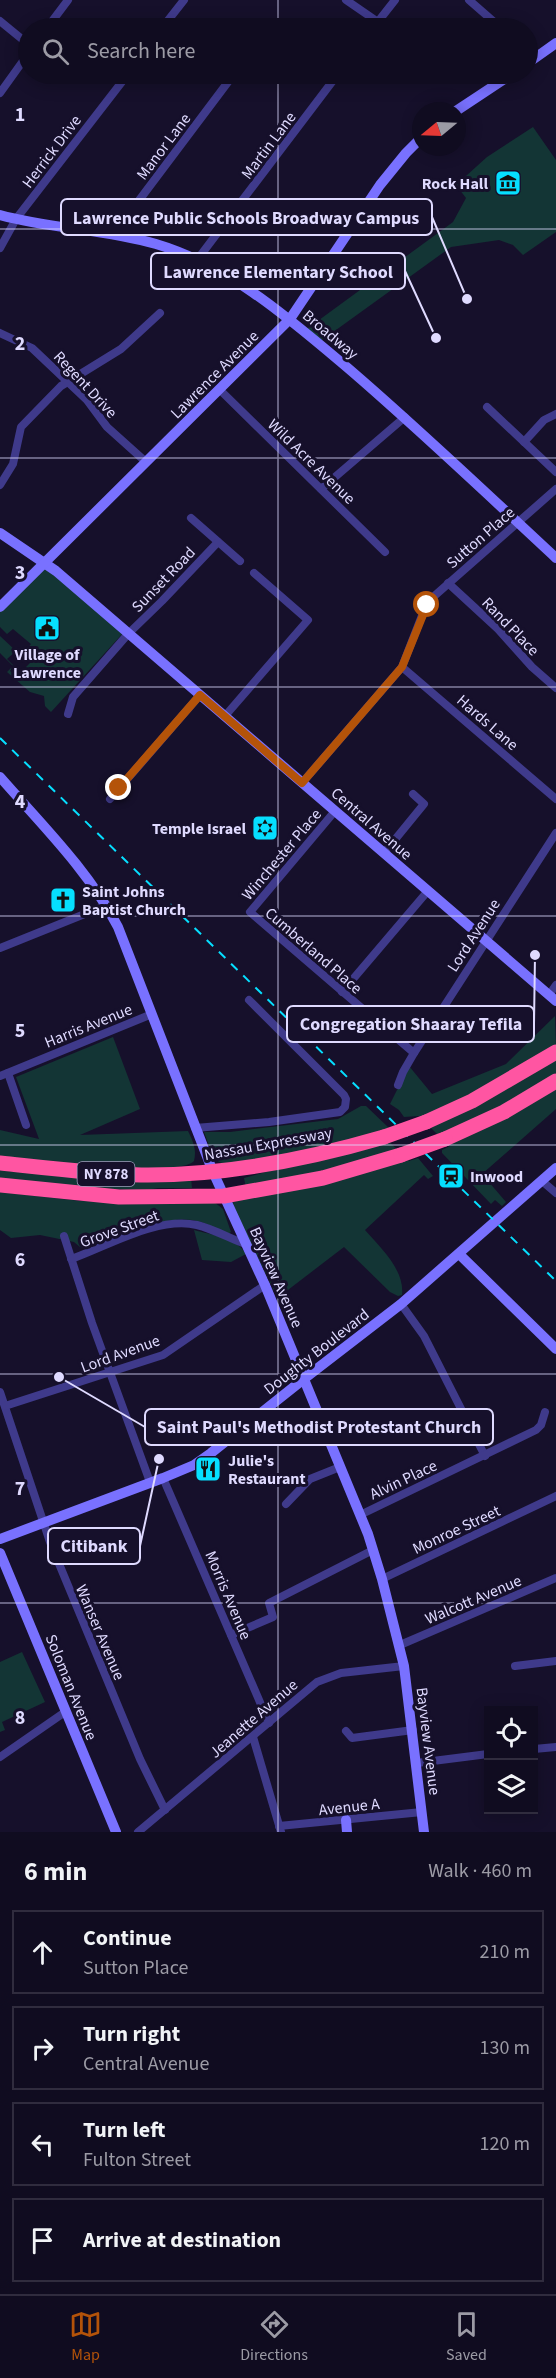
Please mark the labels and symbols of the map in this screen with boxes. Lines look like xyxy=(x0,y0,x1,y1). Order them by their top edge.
text: 1 xyxy=(15,101,25,129)
north arrow xyxy=(412,102,466,156)
street label: Martin Lane xyxy=(236,107,301,184)
street label: Manor Lane xyxy=(131,109,196,185)
street label: Herrick Drive xyxy=(17,110,87,193)
museum icon: Rock Hall xyxy=(493,168,523,198)
place label: Rock Hall xyxy=(422,173,488,195)
callout: Lawrence Public Schools Broadway Campus xyxy=(61,199,432,235)
text: Lawrence Public Schools Broadway Campus xyxy=(73,206,419,231)
callout: Lawrence Elementary School xyxy=(151,253,405,289)
text: Lawrence Elementary School xyxy=(163,260,393,285)
street label: Broadway xyxy=(298,305,364,365)
street label: Lawrence Avenue xyxy=(166,326,264,424)
text: 2 xyxy=(15,330,25,358)
street label: Regent Drive xyxy=(48,346,122,423)
street label: Wild Acre Avenue xyxy=(262,414,360,509)
street label: Sutton Place xyxy=(442,502,520,574)
street label: Sunset Road xyxy=(127,542,201,617)
text: 3 xyxy=(15,559,25,587)
route start xyxy=(413,591,439,617)
street label: Rand Place xyxy=(477,592,544,661)
public building icon: Village of Lawrence xyxy=(32,613,62,643)
place label: Village of Lawrence xyxy=(13,644,81,684)
street label: Hards Lane xyxy=(452,690,523,756)
route end xyxy=(105,774,131,800)
street label: Central Avenue xyxy=(326,782,417,865)
text: 4 xyxy=(15,788,26,816)
street label: Winchester Place xyxy=(237,804,327,905)
synagogue icon: Temple Israel xyxy=(250,813,280,843)
place label: Temple Israel xyxy=(152,818,246,840)
place label: Saint Johns Baptist Church xyxy=(82,881,186,921)
church icon: Saint Johns Baptist Church xyxy=(48,885,78,915)
street label: Lord Avenue xyxy=(442,895,506,976)
street label: Cumberland Place xyxy=(260,902,367,999)
street label: Harris Avenue xyxy=(41,998,136,1054)
callout: Congregation Shaaray Tefila xyxy=(287,1006,534,1042)
text: Congregation Shaaray Tefila xyxy=(300,1012,522,1037)
text: 5 xyxy=(15,1017,25,1045)
street label: Nassau Expressway xyxy=(203,1122,334,1166)
station icon: Inwood xyxy=(436,1161,466,1191)
road number: NY 878 xyxy=(78,1162,134,1186)
place label: Inwood xyxy=(470,1166,523,1188)
street label: Grove Street xyxy=(77,1204,162,1253)
street label: Bayview Avenue xyxy=(244,1223,308,1331)
text: 6 xyxy=(15,1246,25,1274)
street label: Doughty Boulevard xyxy=(259,1304,374,1400)
street label: Lord Avenue xyxy=(78,1329,163,1378)
callout: Saint Paul's Methodist Protestant Church xyxy=(145,1409,493,1445)
text: Saint Paul's Methodist Protestant Church xyxy=(157,1415,481,1440)
place label: Julie's Restaurant xyxy=(228,1450,306,1490)
restaurant icon: Julie's Restaurant xyxy=(193,1454,223,1484)
street label: Alvin Place xyxy=(366,1455,441,1505)
text: 7 xyxy=(15,1475,25,1503)
street label: Monroe Street xyxy=(409,1500,504,1560)
callout: Citibank xyxy=(48,1528,140,1564)
text: Citibank xyxy=(60,1534,128,1559)
street label: Morris Avenue xyxy=(199,1548,257,1643)
street label: Walcott Avenue xyxy=(422,1570,525,1630)
street label: Wanser Avenue xyxy=(70,1581,130,1684)
street label: Soloman Avenue xyxy=(40,1631,102,1744)
street label: Jeanette Avenue xyxy=(205,1674,303,1763)
street label: Bayview Avenue xyxy=(410,1686,446,1796)
text: 8 xyxy=(15,1704,25,1732)
street label: Avenue A xyxy=(318,1793,381,1821)

